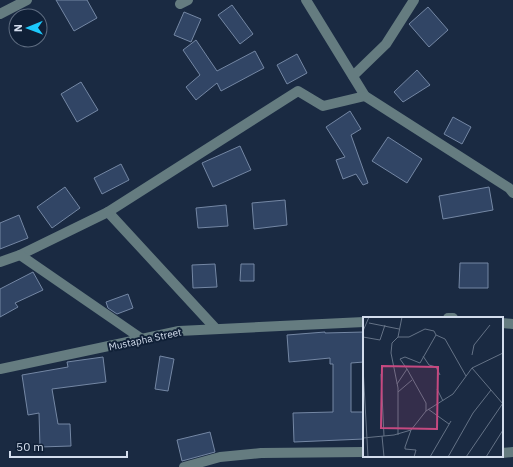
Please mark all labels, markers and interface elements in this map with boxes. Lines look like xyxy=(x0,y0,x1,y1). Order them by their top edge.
north arrow xyxy=(8,8,48,48)
text: N xyxy=(11,24,25,32)
inset map xyxy=(363,317,503,457)
street label: Mustapha Street xyxy=(108,325,183,354)
scale bar xyxy=(10,433,127,459)
text: 50 m xyxy=(16,439,44,454)

